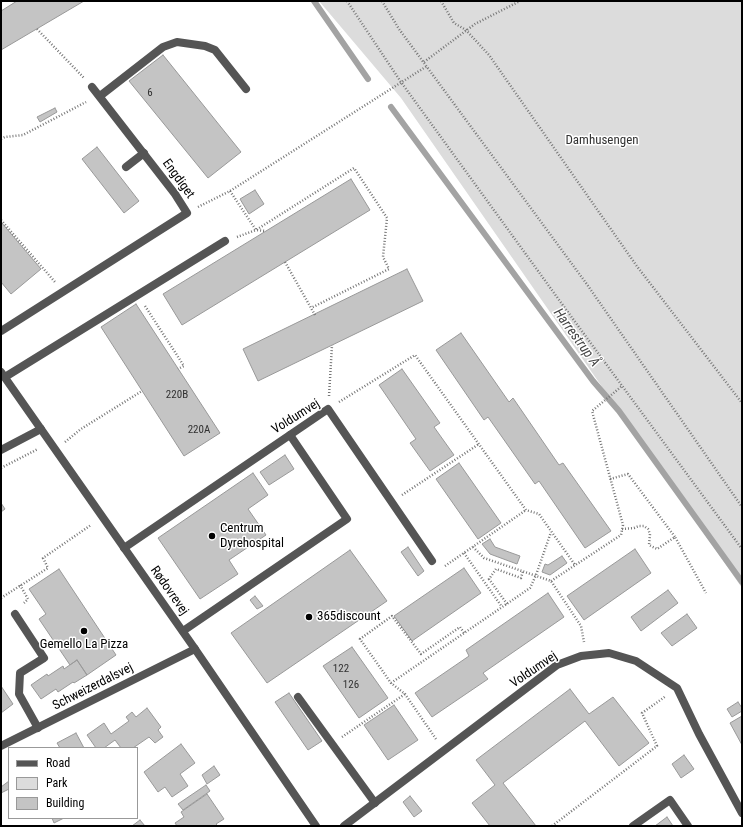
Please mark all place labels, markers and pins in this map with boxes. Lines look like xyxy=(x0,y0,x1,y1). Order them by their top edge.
place label: Centrum Dyrehospital xyxy=(220,521,284,552)
marker: Centrum Dyrehospital xyxy=(207,531,217,541)
place label: 365discount xyxy=(317,609,381,625)
marker: 365discount xyxy=(304,612,314,622)
marker: Gemello La Pizza xyxy=(79,626,89,636)
place label: Gemello La Pizza xyxy=(40,637,128,653)

